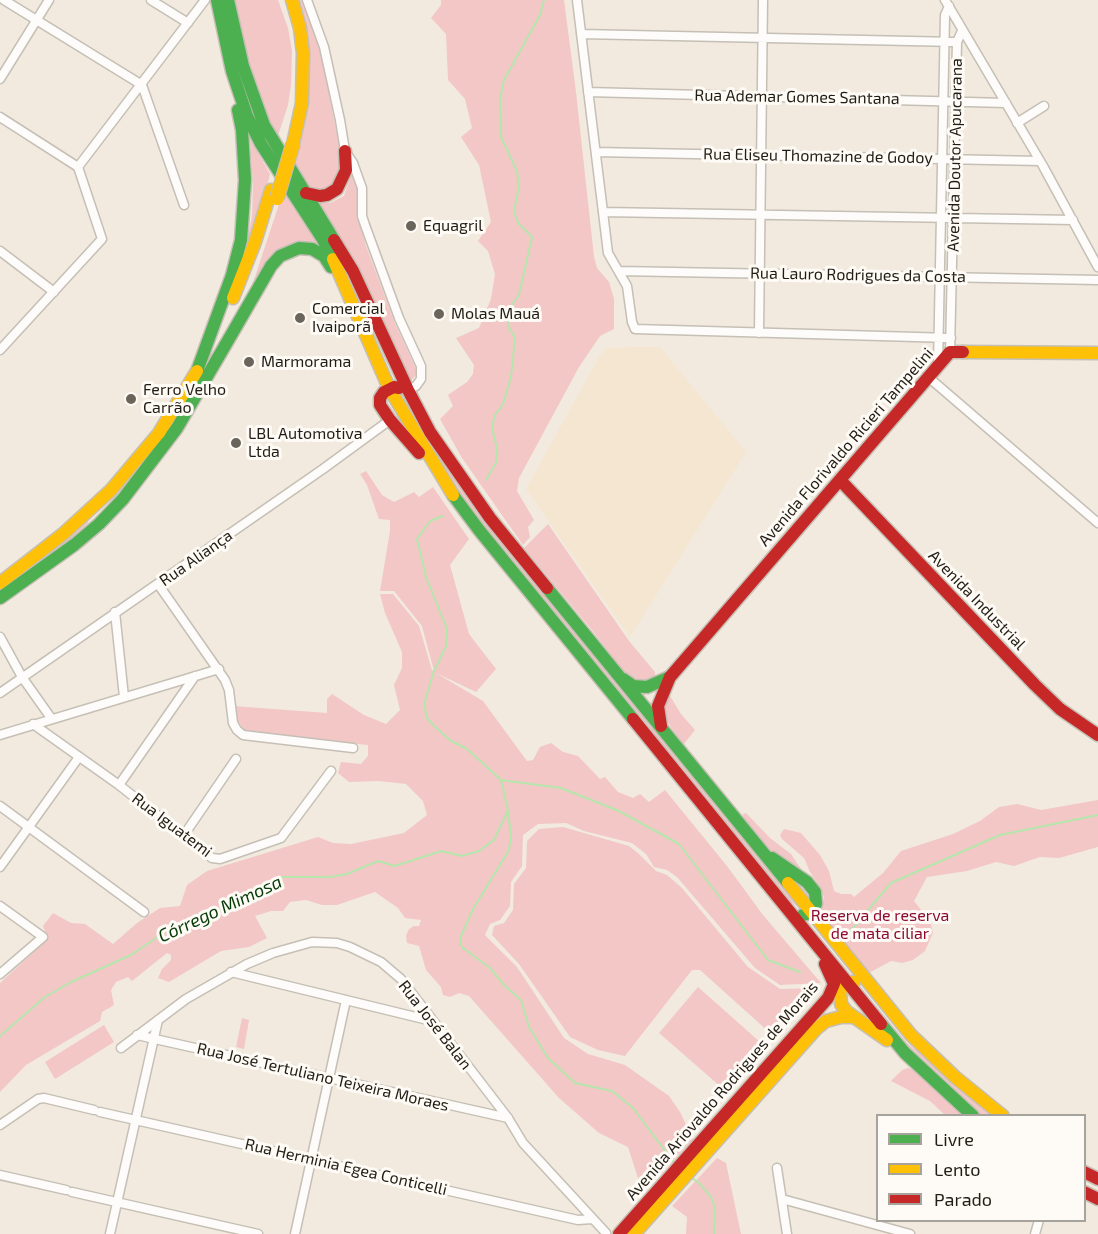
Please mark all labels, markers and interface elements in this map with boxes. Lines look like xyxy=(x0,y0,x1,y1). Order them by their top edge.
street label: Avenida Doutor Apucarana xyxy=(944,58,966,252)
street label: Rua Ademar Gomes Santana xyxy=(694,86,900,108)
street label: Rua Eliseu Thomazine de Godoy xyxy=(703,144,933,168)
place label: Equagril xyxy=(423,216,483,236)
marker: Equagril xyxy=(404,219,418,233)
street label: Rua Lauro Rodrigues da Costa xyxy=(750,264,966,286)
place label: Comercial Ivaiporã xyxy=(312,299,384,337)
place label: Molas Mauá xyxy=(451,304,540,324)
marker: Molas Mauá xyxy=(432,307,446,321)
marker: Comercial Ivaiporã xyxy=(293,311,307,325)
street label: Avenida Florivaldo Ricieri Tampelini xyxy=(755,344,937,550)
place label: Marmorama xyxy=(261,352,351,372)
marker: Marmorama xyxy=(242,355,256,369)
place label: Ferro Velho Carrão xyxy=(143,380,226,418)
marker: Ferro Velho Carrão xyxy=(124,392,138,406)
place label: LBL Automotiva Ltda xyxy=(248,424,363,462)
marker: LBL Automotiva Ltda xyxy=(229,436,243,450)
street label: Rua Aliança xyxy=(156,526,236,590)
street label: Avenida Industrial xyxy=(924,546,1030,654)
street label: Rua Iguatemi xyxy=(128,789,216,861)
water label: Córrego Mimosa xyxy=(155,871,285,947)
park label: Reserva de reserva de mata ciliar xyxy=(811,906,949,944)
street label: Rua José Balan xyxy=(394,977,476,1073)
street label: Avenida Ariovaldo Rodrigues de Morais xyxy=(622,978,822,1204)
street label: Rua José Tertuliano Teixeira Moraes xyxy=(195,1039,451,1115)
legend xyxy=(876,1114,1086,1222)
text: Livre xyxy=(934,1128,974,1150)
street label: Rua Herminia Egea Conticelli xyxy=(243,1134,449,1200)
text: Lento xyxy=(934,1158,980,1180)
text: Parado xyxy=(934,1188,992,1210)

